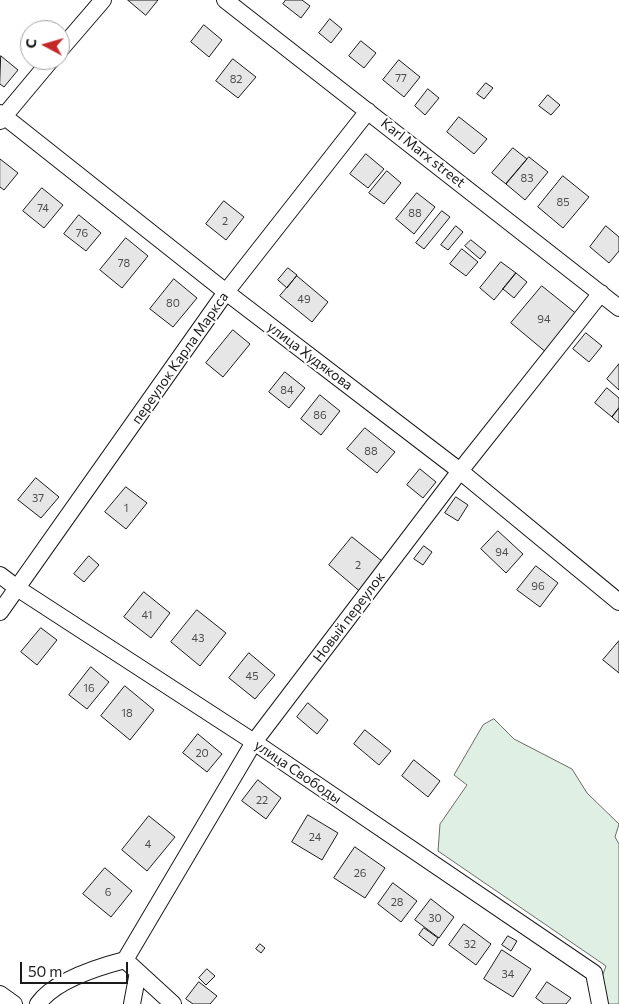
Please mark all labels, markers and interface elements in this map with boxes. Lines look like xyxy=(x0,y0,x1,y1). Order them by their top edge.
north arrow xyxy=(20,20,70,70)
text: С xyxy=(22,38,40,49)
house number: 77 xyxy=(395,71,407,85)
house number: 82 xyxy=(230,72,242,86)
street label: Karl Marx street xyxy=(377,115,469,191)
house number: 83 xyxy=(521,171,533,185)
house number: 85 xyxy=(557,195,569,209)
house number: 74 xyxy=(37,201,49,215)
house number: 88 xyxy=(408,206,422,220)
house number: 2 xyxy=(222,214,228,228)
house number: 76 xyxy=(76,226,88,240)
house number: 78 xyxy=(118,256,130,270)
street label: переулок Карла Маркса xyxy=(128,289,232,427)
house number: 49 xyxy=(297,292,311,306)
house number: 80 xyxy=(166,296,180,310)
house number: 94 xyxy=(537,312,551,326)
street label: улица Худякова xyxy=(264,318,356,394)
house number: 84 xyxy=(280,383,294,397)
house number: 86 xyxy=(313,408,327,422)
house number: 88 xyxy=(364,444,378,458)
house number: 37 xyxy=(32,491,44,505)
house number: 1 xyxy=(124,501,128,515)
house number: 94 xyxy=(495,545,509,559)
house number: 2 xyxy=(355,558,361,572)
street label: Новый переулок xyxy=(310,569,388,665)
house number: 96 xyxy=(531,579,545,593)
house number: 41 xyxy=(142,608,152,622)
house number: 43 xyxy=(192,631,204,645)
house number: 45 xyxy=(246,669,258,683)
house number: 16 xyxy=(83,681,95,695)
house number: 18 xyxy=(121,706,133,720)
street label: улица Свободы xyxy=(251,737,345,807)
house number: 20 xyxy=(195,746,209,760)
house number: 22 xyxy=(256,793,268,807)
house number: 24 xyxy=(309,830,321,844)
house number: 4 xyxy=(145,837,151,851)
house number: 26 xyxy=(354,866,366,880)
house number: 6 xyxy=(105,885,111,899)
house number: 28 xyxy=(391,895,403,909)
house number: 30 xyxy=(428,911,442,925)
house number: 32 xyxy=(464,937,476,951)
scale bar xyxy=(22,952,130,984)
text: 50 m xyxy=(28,962,62,980)
house number: 34 xyxy=(502,967,514,981)

